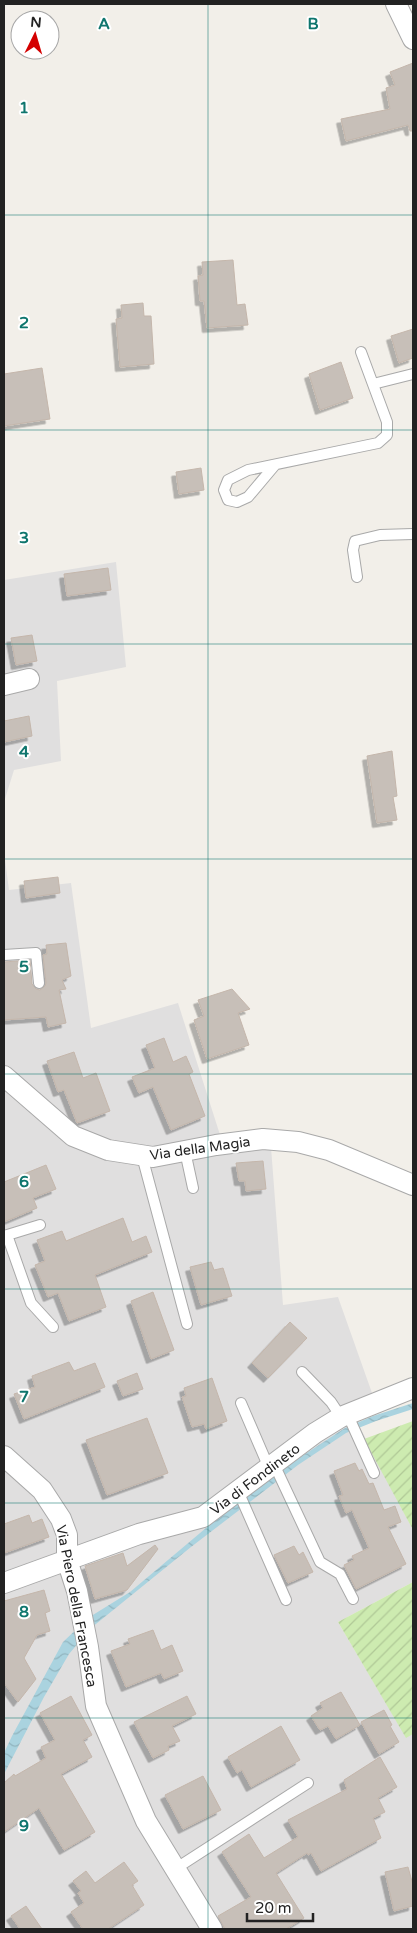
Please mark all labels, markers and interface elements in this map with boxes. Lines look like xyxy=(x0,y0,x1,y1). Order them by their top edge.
north arrow xyxy=(10,10,60,60)
text: N xyxy=(30,14,42,32)
text: A xyxy=(98,14,110,34)
text: B xyxy=(307,14,319,34)
text: 1 xyxy=(19,98,29,118)
text: 2 xyxy=(19,313,29,333)
text: 3 xyxy=(19,528,29,548)
text: 4 xyxy=(19,742,29,762)
text: 5 xyxy=(19,957,29,977)
street label: Via della Magia xyxy=(149,1133,251,1164)
text: 6 xyxy=(19,1172,29,1192)
text: 7 xyxy=(19,1387,29,1407)
street label: Via di Fondineto xyxy=(207,1440,304,1519)
street label: Via Piero della Francesca xyxy=(52,1523,101,1689)
text: 8 xyxy=(19,1602,29,1622)
text: 9 xyxy=(19,1816,29,1836)
scale bar xyxy=(247,1890,313,1922)
text: 20 m xyxy=(255,1899,292,1917)

